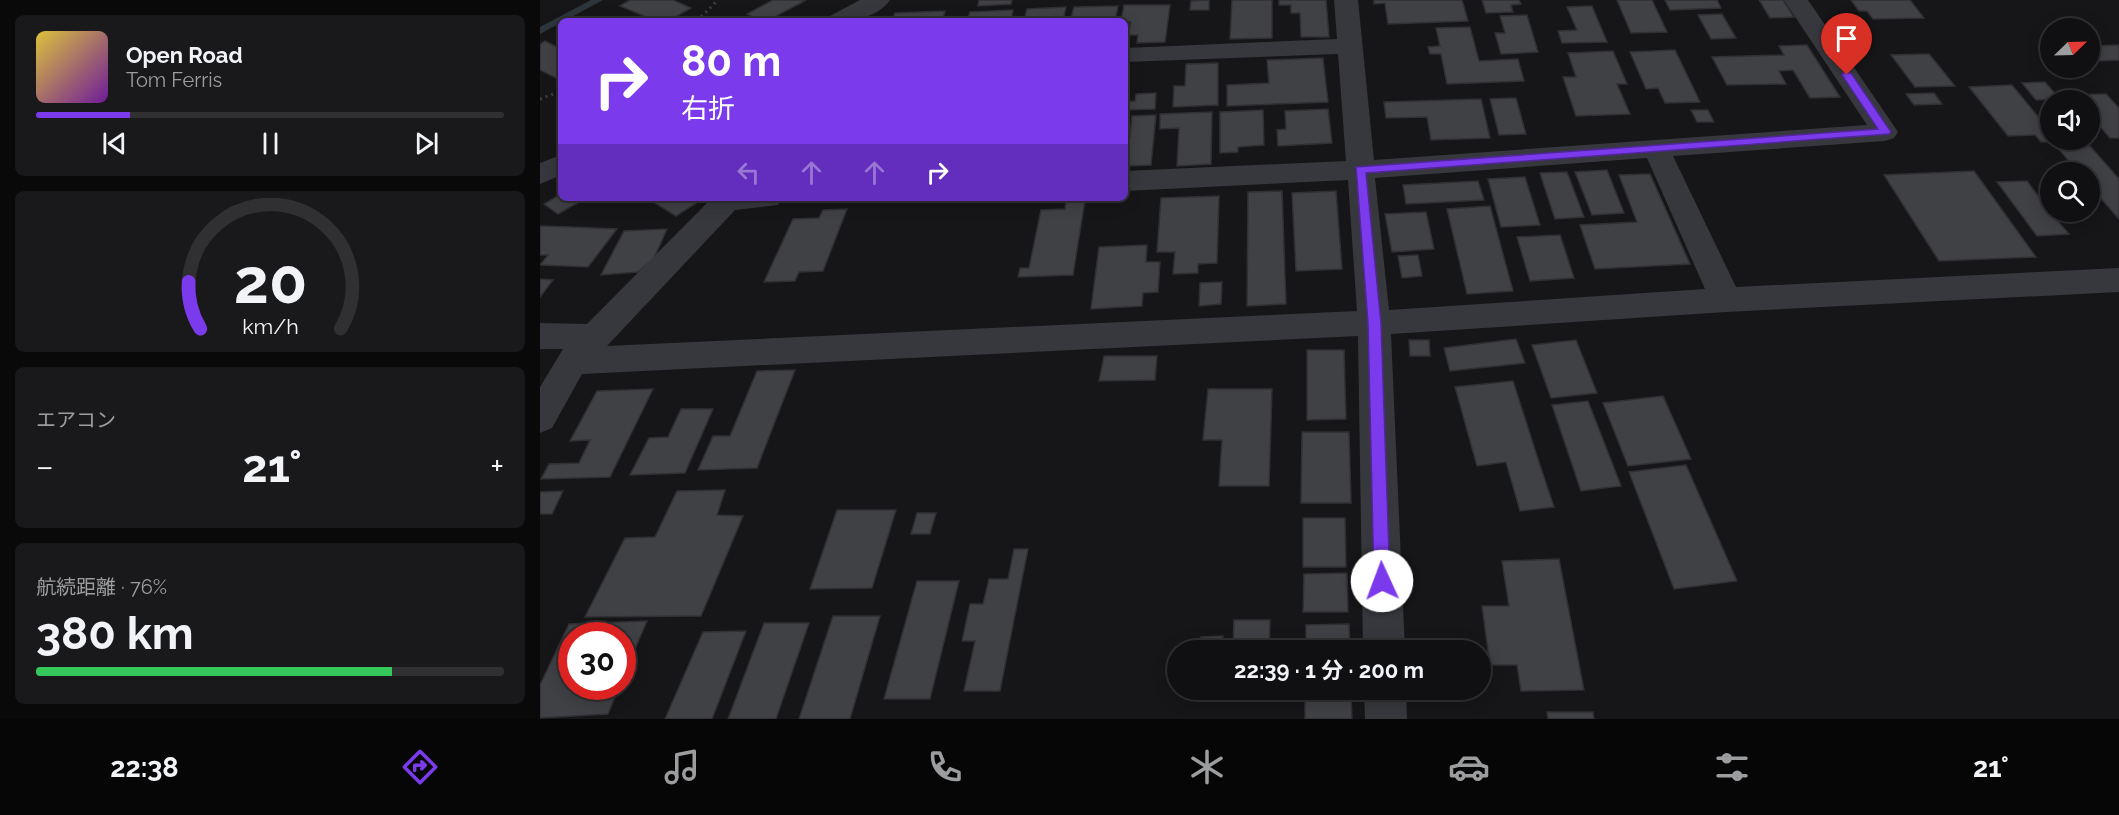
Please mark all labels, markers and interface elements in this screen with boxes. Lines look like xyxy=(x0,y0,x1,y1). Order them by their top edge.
pin xyxy=(1821,13,1872,75)
north arrow xyxy=(2040,18,2100,78)
map controls xyxy=(2040,18,2100,222)
icon: arrive xyxy=(1830,22,1863,55)
text: 80 m xyxy=(681,37,781,86)
text: Open Road xyxy=(126,42,243,68)
icon: right xyxy=(582,42,660,120)
text: Tom Ferris xyxy=(126,68,222,92)
button: sound xyxy=(2040,90,2100,150)
text: 右折 xyxy=(681,93,735,124)
icon: previous xyxy=(98,127,131,160)
icon: pause xyxy=(254,127,287,160)
icon: next xyxy=(410,127,443,160)
icon: left xyxy=(732,156,765,189)
icon: ahead xyxy=(795,156,828,189)
icon: ahead xyxy=(858,156,891,189)
icon: right xyxy=(921,156,954,189)
button: search xyxy=(2040,162,2100,222)
text: 20 xyxy=(233,244,307,318)
text: km/h xyxy=(242,314,298,339)
text: エアコン xyxy=(36,408,116,432)
text: 21° xyxy=(242,440,302,493)
text: − xyxy=(36,447,54,486)
text: + xyxy=(490,447,504,486)
position arrow xyxy=(1350,549,1414,613)
text: 航続距離 · 76% xyxy=(36,575,167,599)
text: 380 km xyxy=(36,607,194,660)
speed limit sign: 30 xyxy=(558,622,636,700)
text: 22:39 · 1 分 · 200 m xyxy=(1234,657,1424,683)
icon: directions xyxy=(399,746,441,788)
icon: music xyxy=(661,746,703,788)
icon: phone xyxy=(924,746,966,788)
icon: climate xyxy=(1186,746,1228,788)
icon: car xyxy=(1448,746,1490,788)
icon: filters xyxy=(1711,746,1753,788)
text: 22:38 xyxy=(110,752,179,783)
text: 21° xyxy=(1973,752,2009,783)

